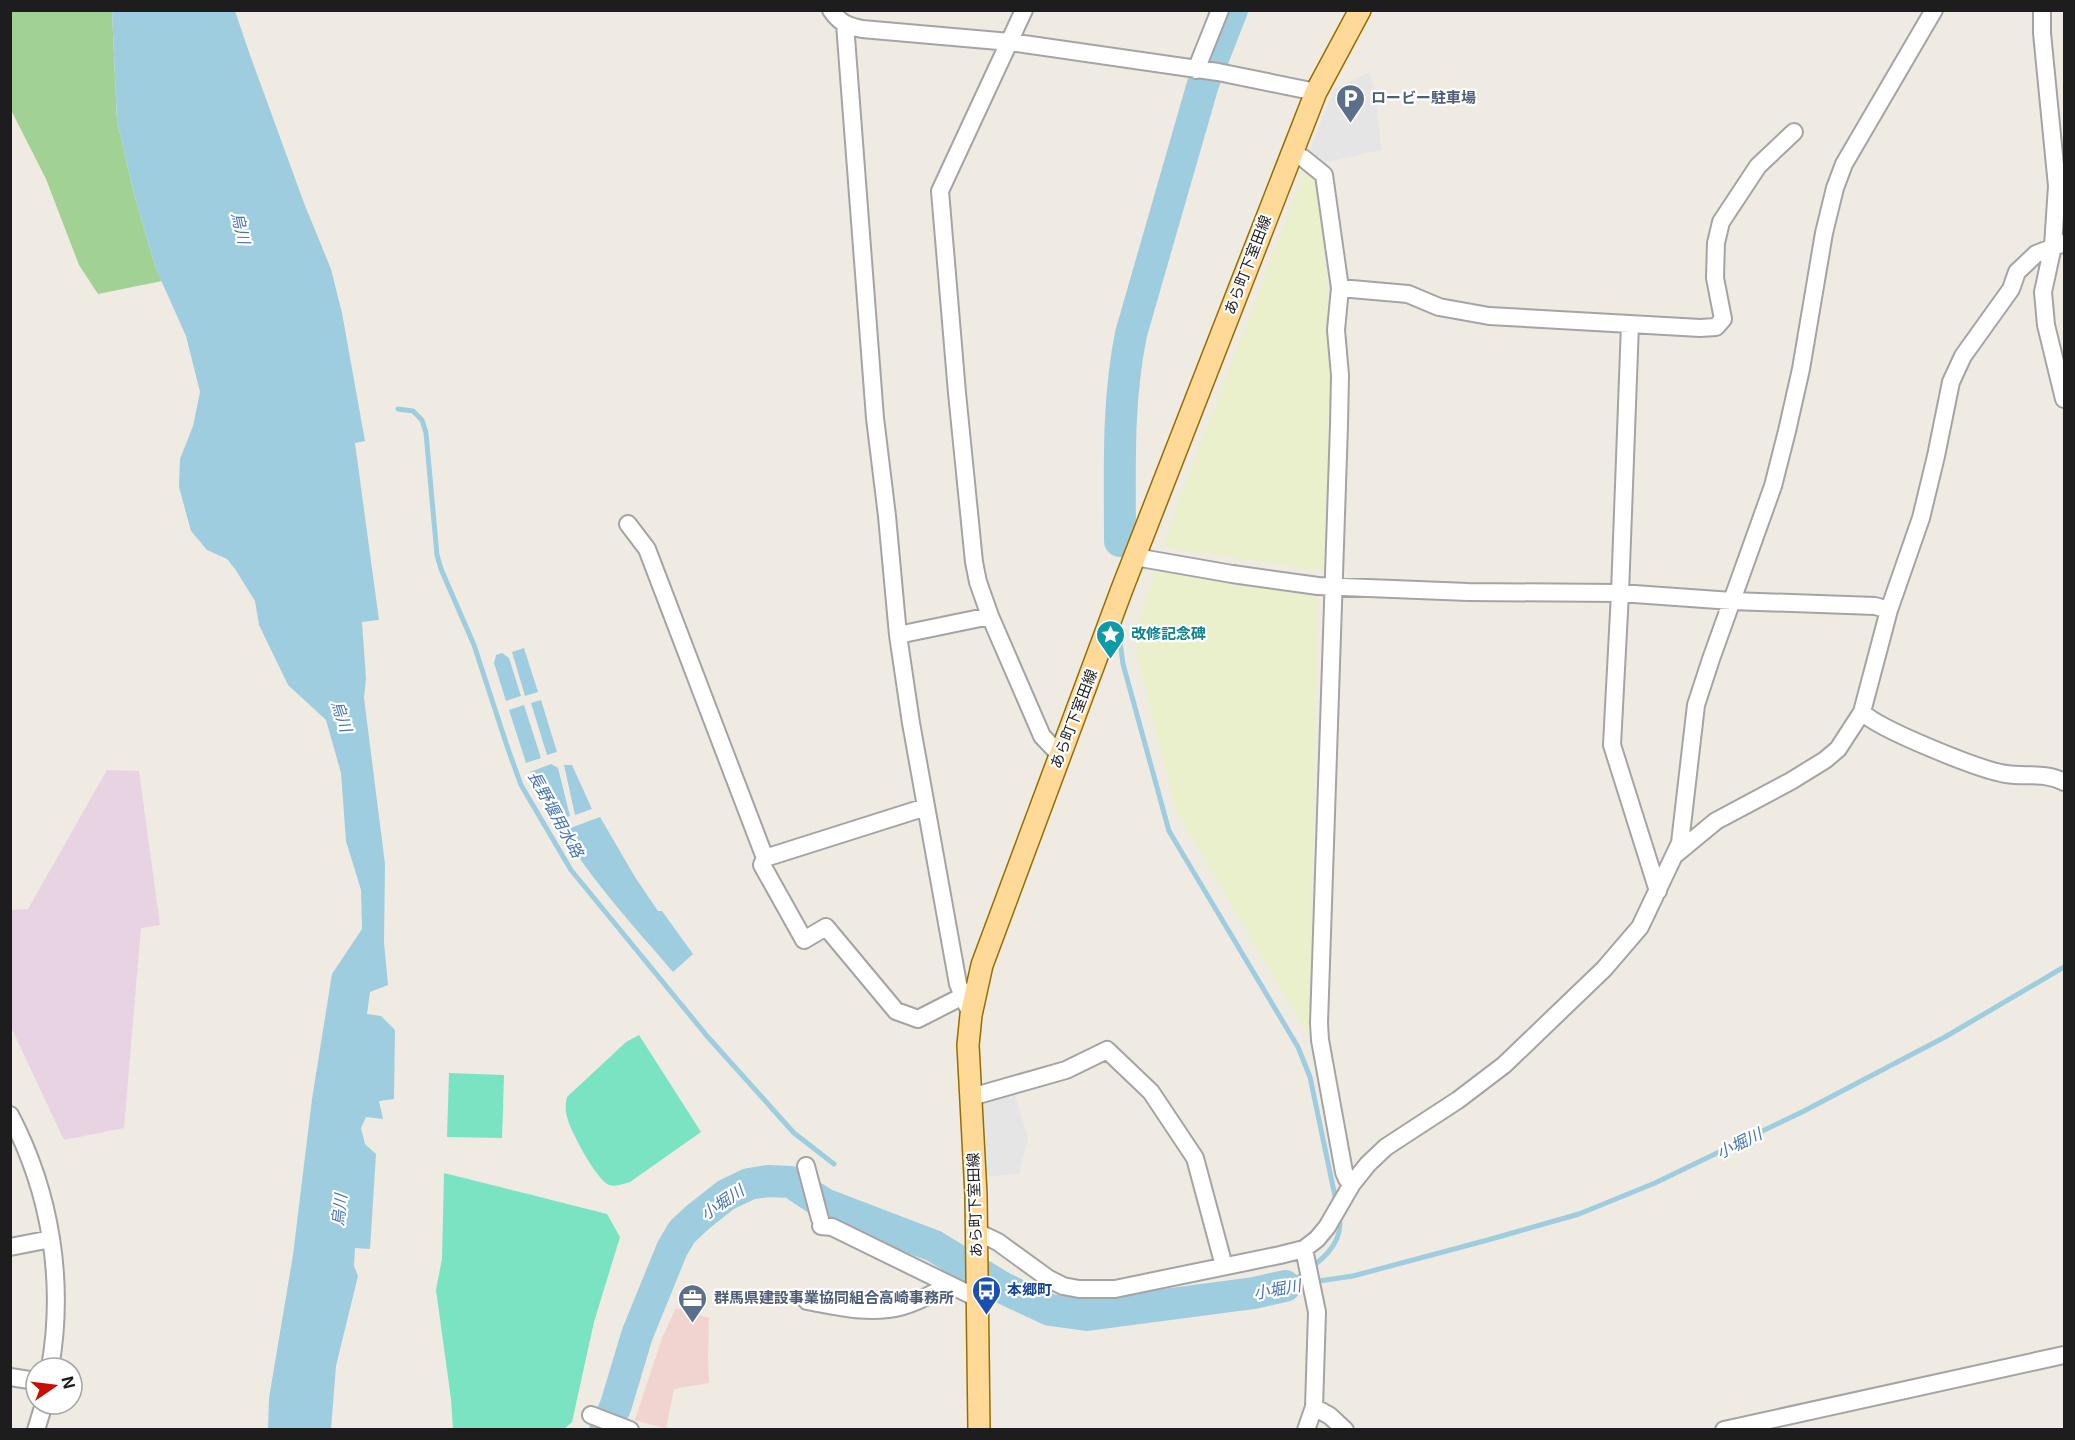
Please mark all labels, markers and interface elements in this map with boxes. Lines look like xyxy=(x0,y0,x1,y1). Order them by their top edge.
parking icon: ロービー駐車場 xyxy=(1334,82,1366,124)
place label: ロービー駐車場 xyxy=(1371,88,1476,107)
water label: 烏川 xyxy=(228,210,255,248)
street label: あら町下室田線 xyxy=(1220,212,1275,317)
place icon: 改修記念碑 xyxy=(1094,618,1126,660)
place label: 改修記念碑 xyxy=(1131,624,1206,643)
street label: あら町下室田線 xyxy=(1046,666,1101,771)
water label: 烏川 xyxy=(328,698,357,736)
water label: 長野堰用水路 xyxy=(524,767,589,863)
water label: 小堀川 xyxy=(1713,1123,1767,1163)
street label: あら町下室田線 xyxy=(963,1152,986,1258)
water label: 小堀川 xyxy=(697,1179,749,1224)
water label: 烏川 xyxy=(327,1191,351,1227)
bus stop icon: 本郷町 xyxy=(970,1274,1002,1316)
water label: 小堀川 xyxy=(1252,1275,1304,1303)
place label: 本郷町 xyxy=(1007,1280,1052,1299)
office icon: 群馬県建設事業協同組合高崎事務所 xyxy=(677,1282,709,1324)
place label: 群馬県建設事業協同組合高崎事務所 xyxy=(714,1288,954,1307)
north arrow xyxy=(24,1356,84,1416)
text: N xyxy=(57,1374,80,1391)

